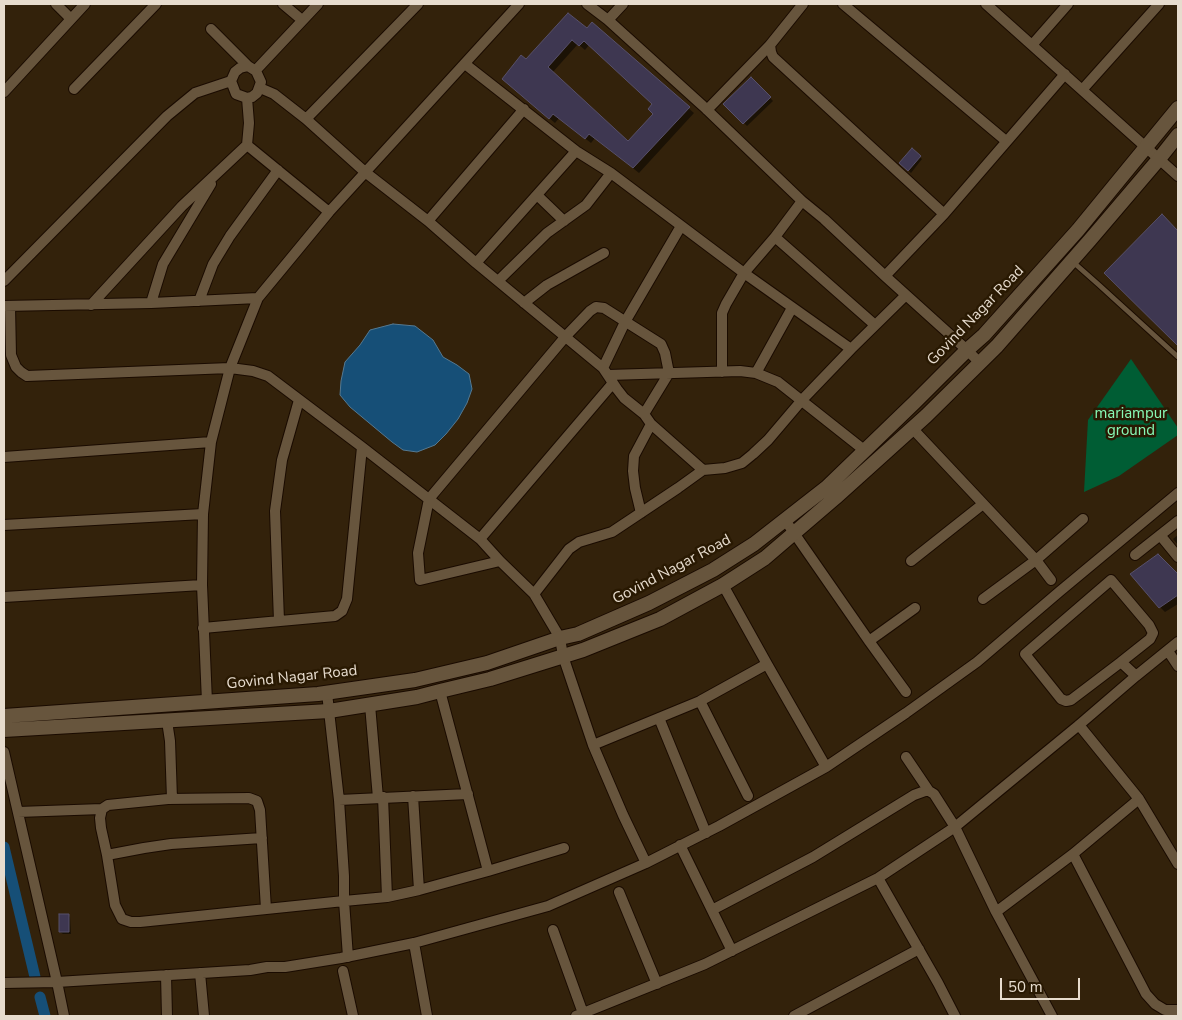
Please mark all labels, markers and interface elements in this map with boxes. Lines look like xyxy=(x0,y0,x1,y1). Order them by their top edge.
street label: Govind Nagar Road xyxy=(924,263,1028,369)
park label: mariampur ground xyxy=(1095,405,1167,440)
street label: Govind Nagar Road xyxy=(610,531,734,609)
street label: Govind Nagar Road xyxy=(226,662,358,694)
scale bar xyxy=(1002,968,1082,1000)
text: 50 m xyxy=(1008,977,1043,997)

